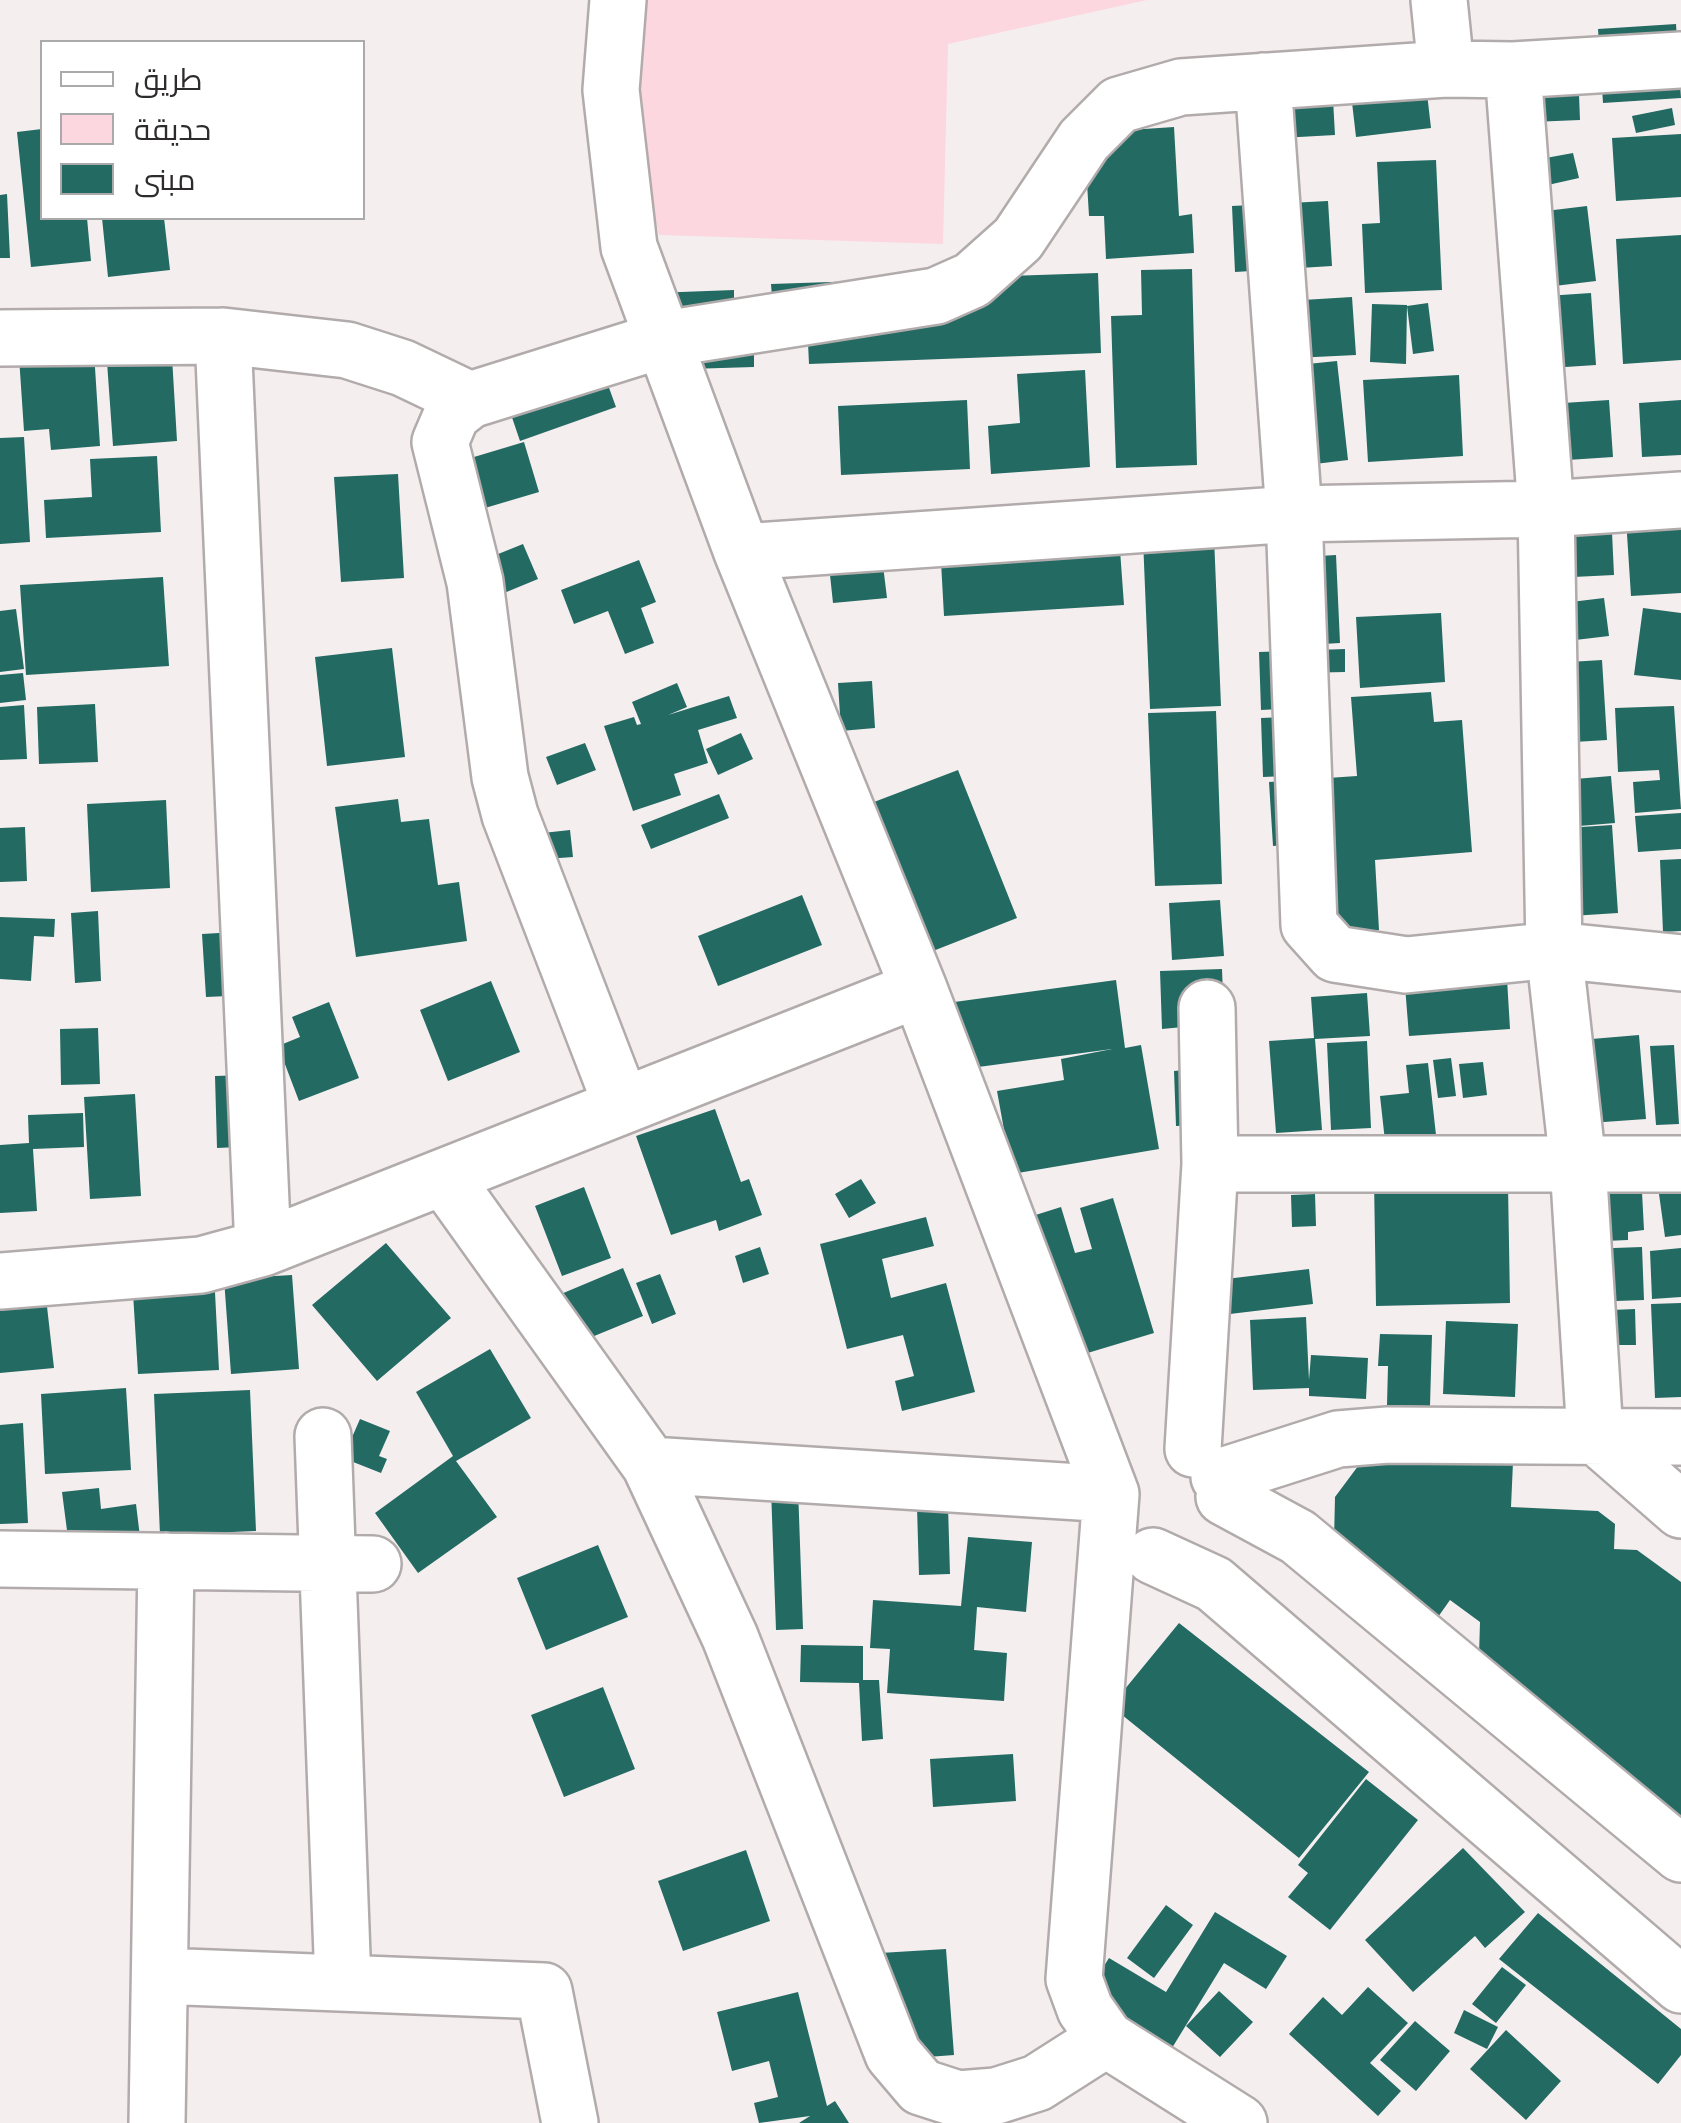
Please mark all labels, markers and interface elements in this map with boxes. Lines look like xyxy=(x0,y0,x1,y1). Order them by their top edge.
legend xyxy=(40,40,365,220)
text: طريق xyxy=(134,58,203,101)
text: حديقة xyxy=(134,108,211,151)
text: مبنى xyxy=(134,158,195,201)

